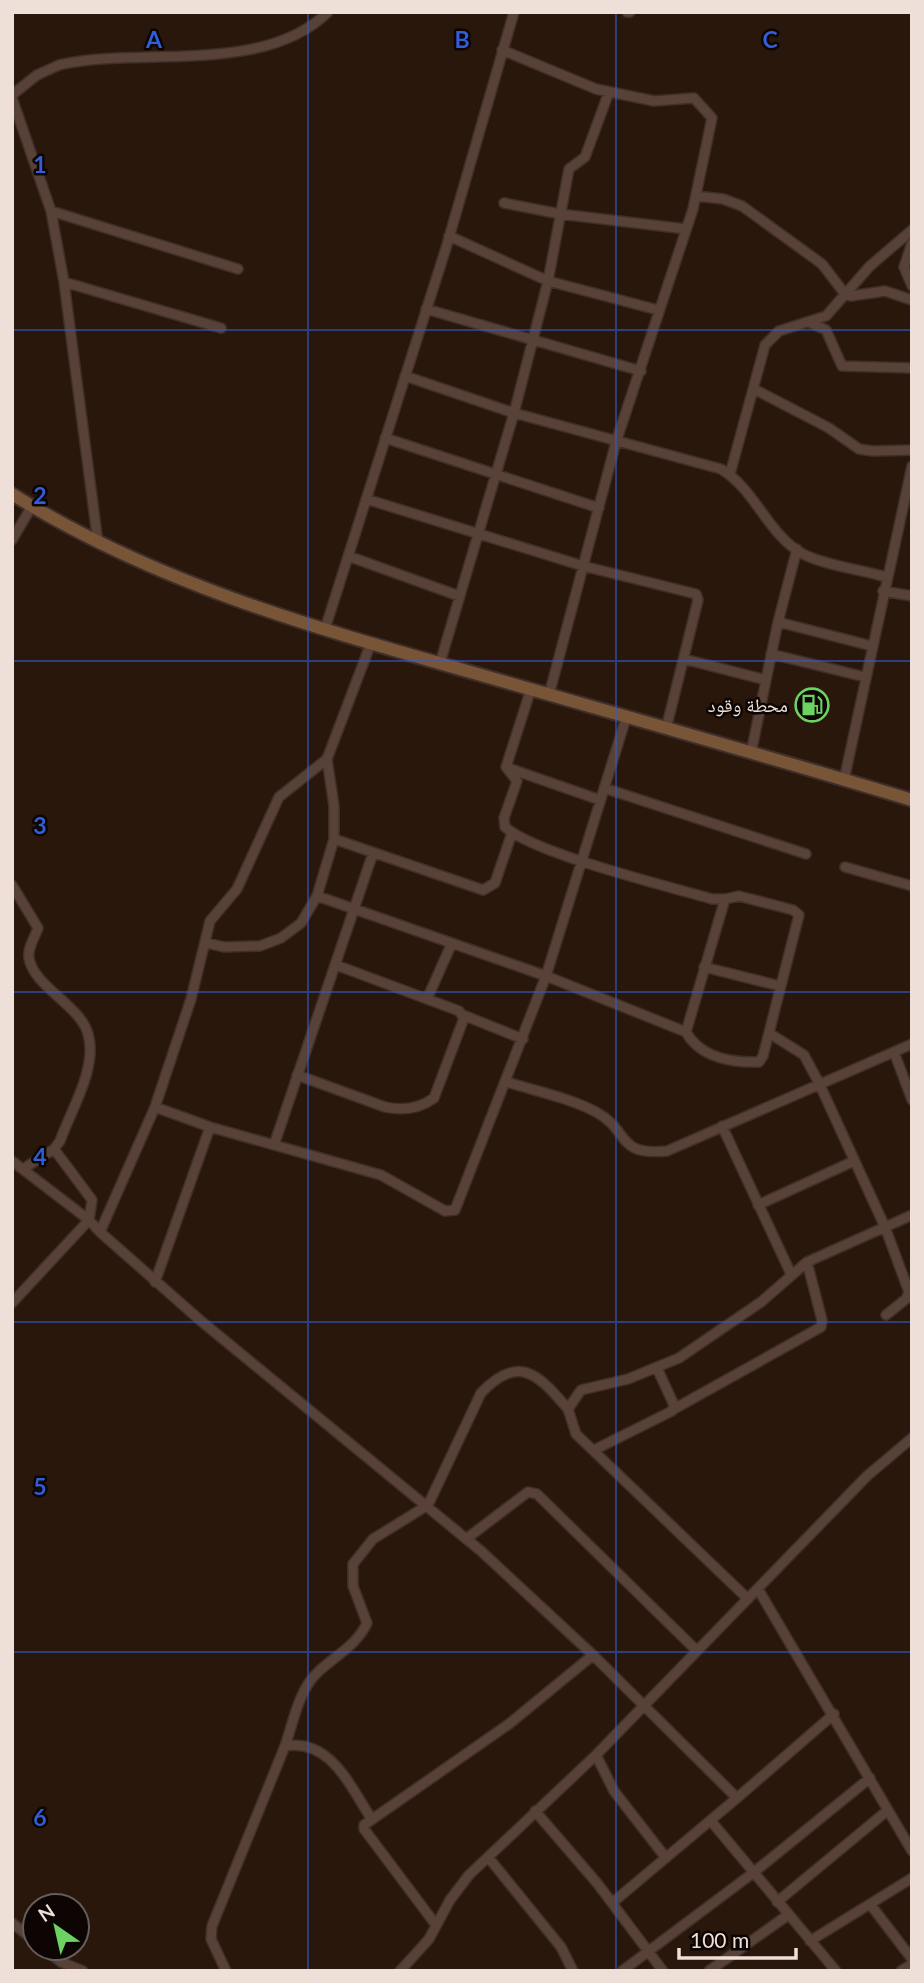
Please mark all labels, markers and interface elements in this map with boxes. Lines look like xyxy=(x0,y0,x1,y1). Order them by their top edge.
text: A xyxy=(145,25,163,53)
text: B xyxy=(454,25,470,53)
text: C xyxy=(762,25,778,53)
text: 1 xyxy=(33,150,47,178)
text: 2 xyxy=(33,481,47,509)
fuel station icon: محطة وقود xyxy=(793,686,831,724)
place label: محطة وقود xyxy=(708,693,788,717)
text: 3 xyxy=(33,811,47,839)
text: 4 xyxy=(33,1142,47,1170)
text: 5 xyxy=(33,1472,47,1500)
text: 6 xyxy=(33,1803,47,1831)
north arrow xyxy=(21,1892,91,1962)
text: N xyxy=(34,1899,59,1926)
scale bar xyxy=(679,1916,796,1960)
text: 100 m xyxy=(690,1927,749,1952)

